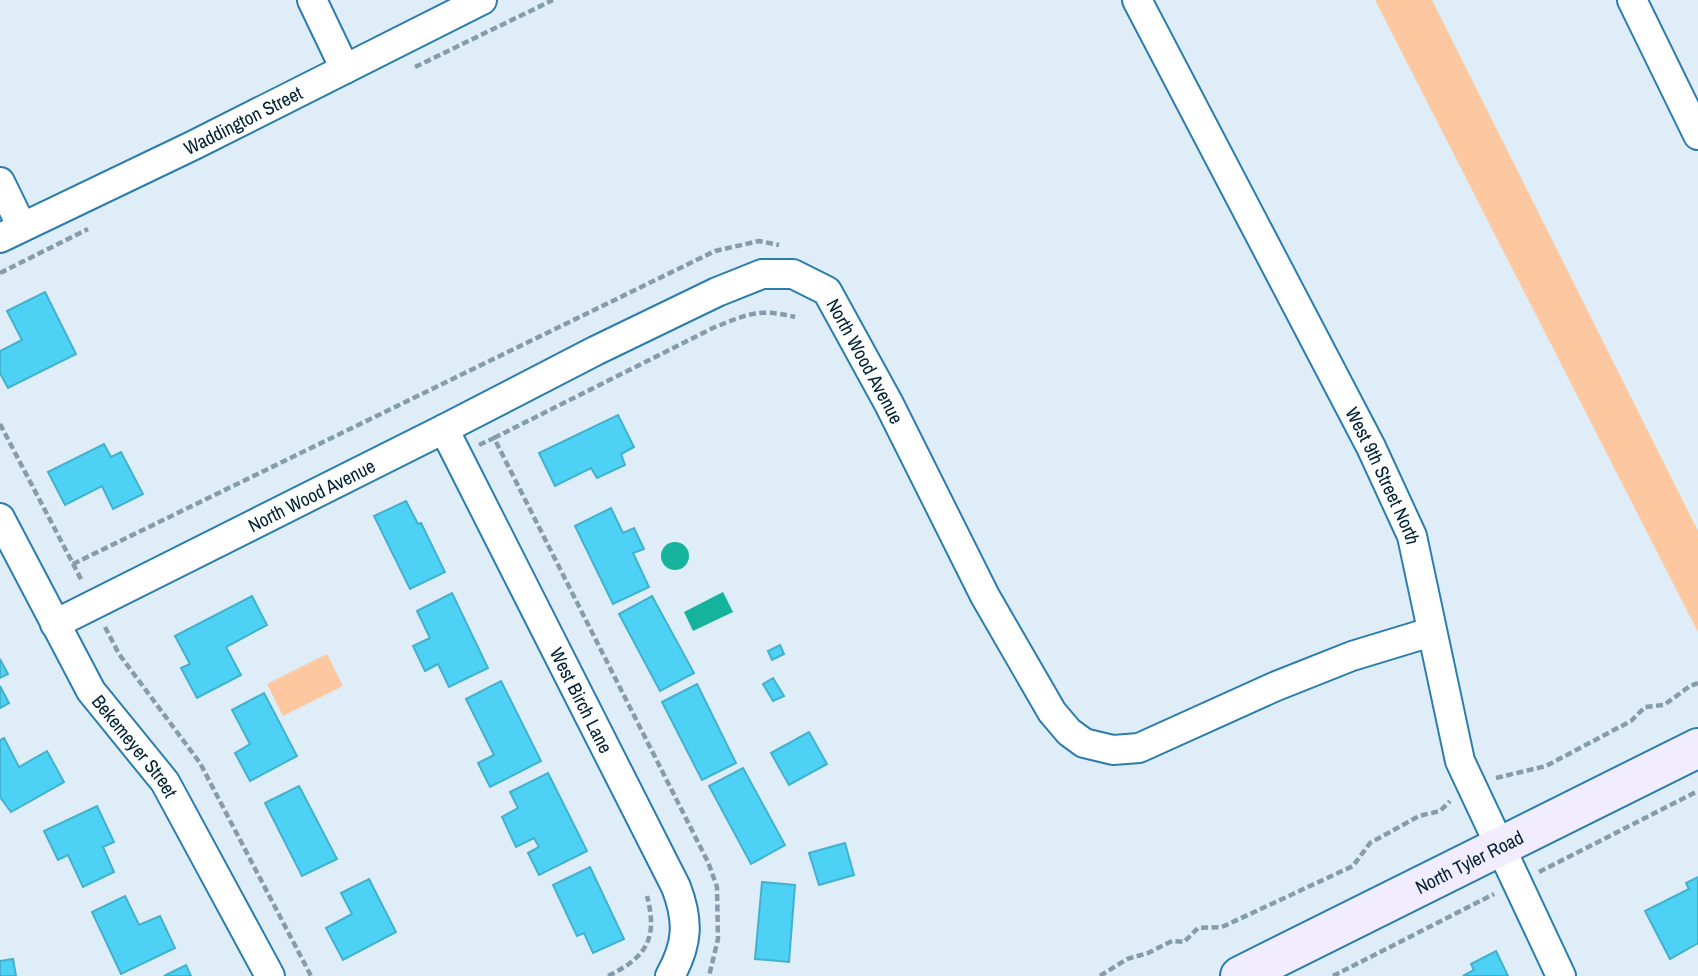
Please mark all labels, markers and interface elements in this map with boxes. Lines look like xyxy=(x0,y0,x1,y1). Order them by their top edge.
street label: Waddington Street xyxy=(179,79,307,161)
street label: North Wood Avenue xyxy=(821,294,910,428)
street label: West 9th Street North xyxy=(1339,403,1426,547)
street label: North Wood Avenue xyxy=(244,453,380,538)
street label: West Birch Lane xyxy=(544,643,619,757)
street label: Bekemeyer Street xyxy=(86,689,184,803)
street label: North Tyler Road xyxy=(1411,824,1528,900)

